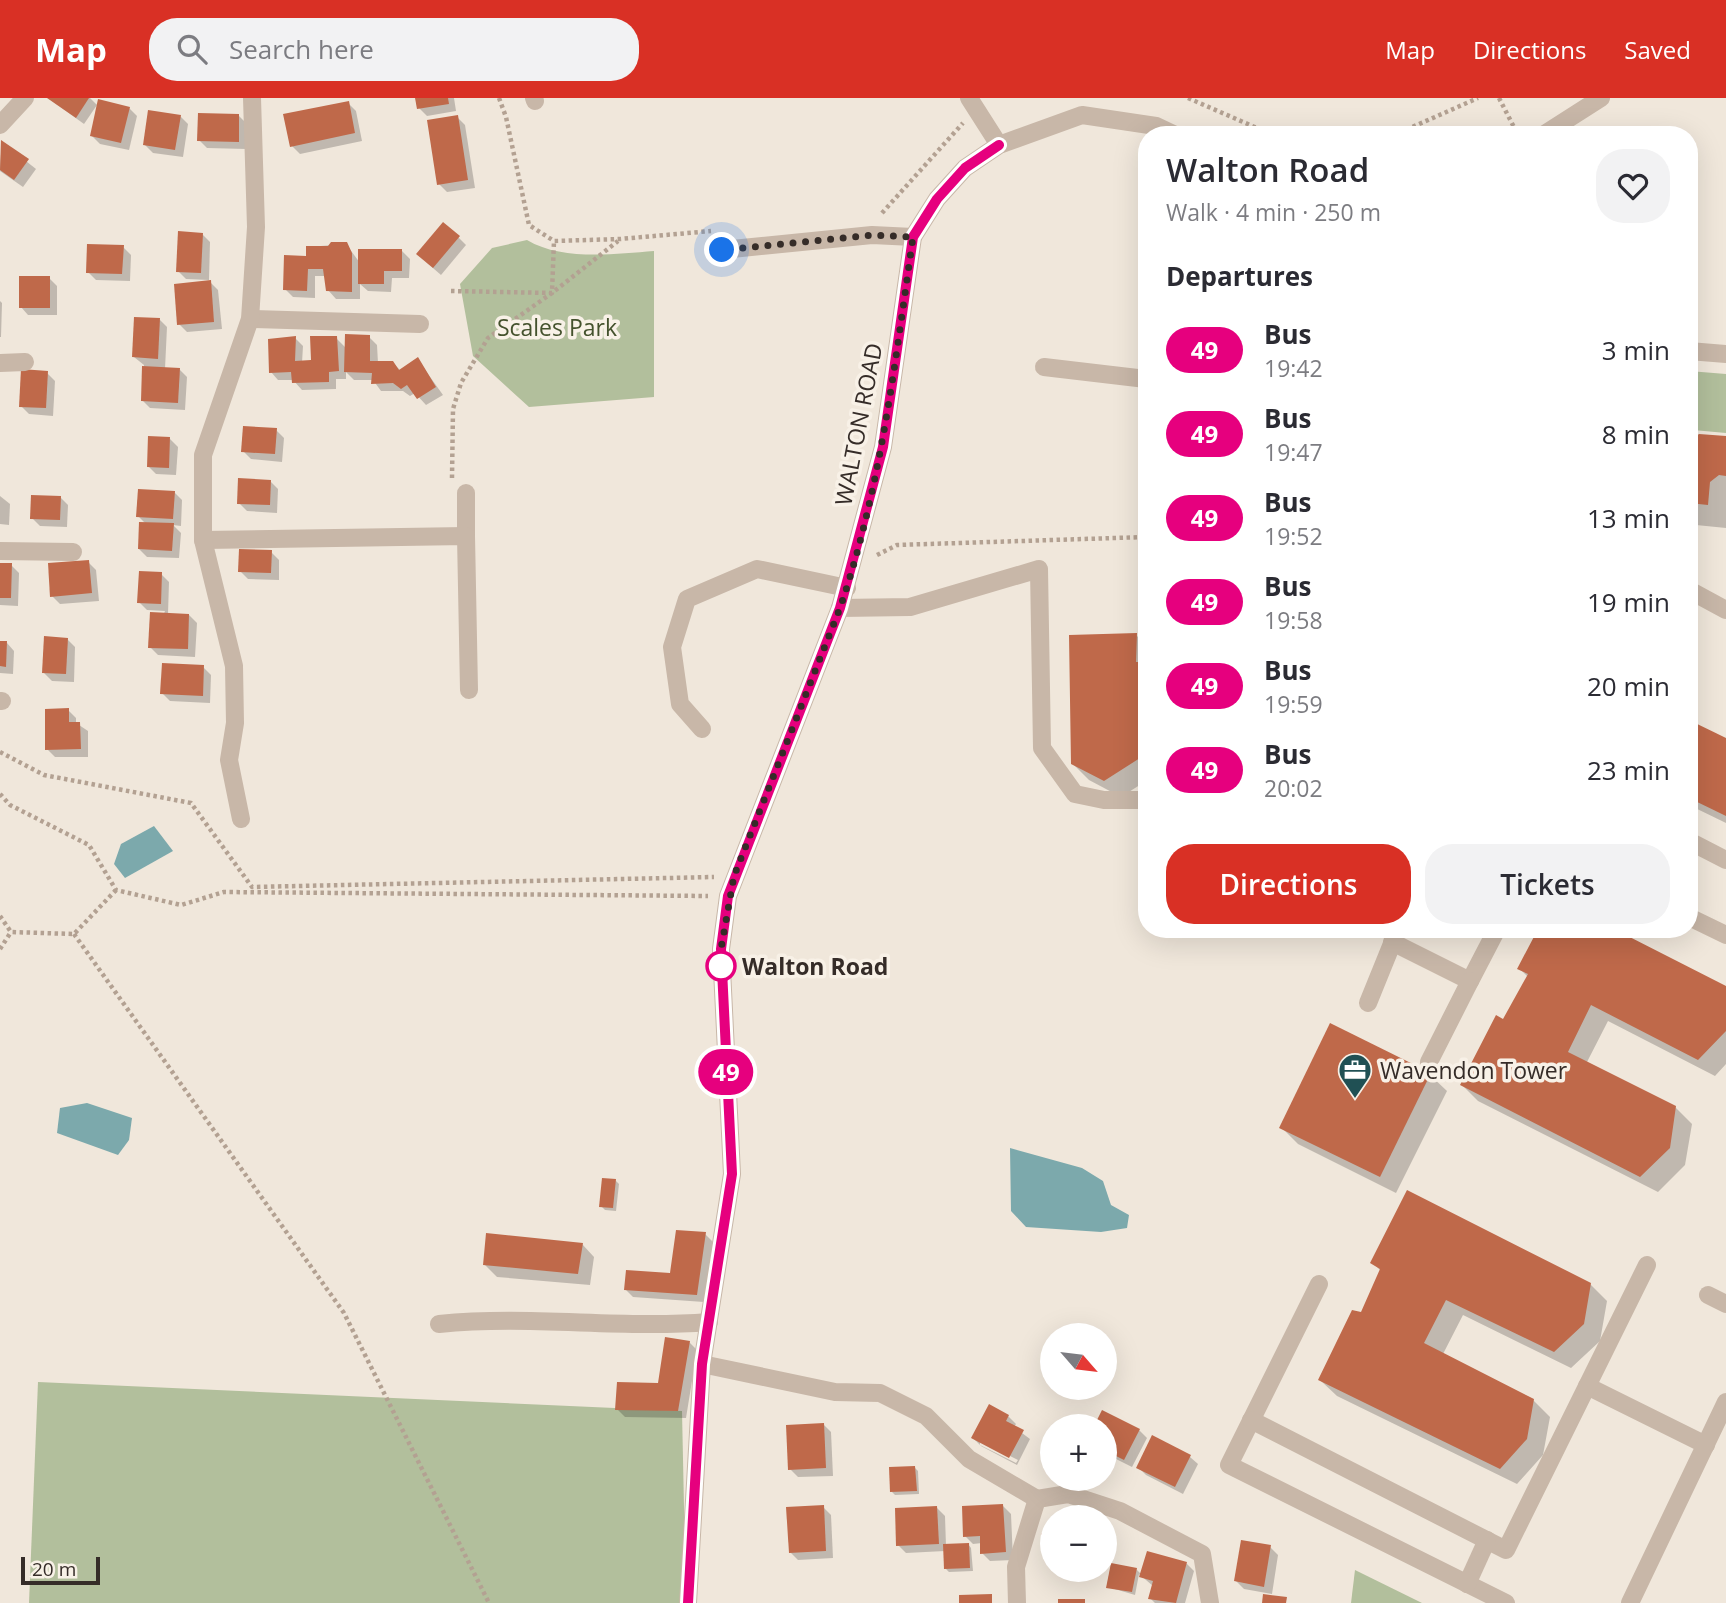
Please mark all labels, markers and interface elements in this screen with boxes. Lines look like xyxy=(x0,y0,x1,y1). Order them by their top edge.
search box xyxy=(149,18,639,81)
text: Map xyxy=(35,27,107,72)
icon: search xyxy=(173,30,211,68)
text: Search here xyxy=(229,31,374,67)
text: Map xyxy=(1385,33,1435,66)
text: Directions xyxy=(1473,33,1586,66)
text: Saved xyxy=(1624,33,1691,66)
text: Walton Road xyxy=(1166,147,1369,192)
button: heart xyxy=(1596,149,1670,223)
text: Walk · 4 min · 250 m xyxy=(1166,196,1381,228)
your location xyxy=(704,232,739,267)
text: Departures xyxy=(1166,258,1313,294)
park label: Scales Park xyxy=(497,311,617,343)
text: Bus xyxy=(1264,316,1311,352)
text: 3 min xyxy=(1602,332,1670,368)
text: 49 xyxy=(1191,333,1218,366)
street label: WALTON ROAD xyxy=(827,340,889,508)
text: 19:42 xyxy=(1264,352,1323,384)
text: Bus xyxy=(1264,400,1311,436)
text: 8 min xyxy=(1602,416,1670,452)
text: 49 xyxy=(1191,417,1218,450)
text: 19:47 xyxy=(1264,436,1323,468)
text: Bus xyxy=(1264,484,1311,520)
text: 13 min xyxy=(1587,500,1670,536)
text: 49 xyxy=(1191,501,1218,534)
text: 19:52 xyxy=(1264,520,1323,552)
text: Bus xyxy=(1264,568,1311,604)
text: 19 min xyxy=(1587,584,1670,620)
text: 49 xyxy=(1191,585,1218,618)
text: 19:58 xyxy=(1264,604,1323,636)
text: Bus xyxy=(1264,652,1311,688)
text: 20 min xyxy=(1587,668,1670,704)
text: 49 xyxy=(1191,669,1218,702)
text: 19:59 xyxy=(1264,688,1323,720)
text: Bus xyxy=(1264,736,1311,772)
text: 23 min xyxy=(1587,752,1670,788)
text: 49 xyxy=(1191,753,1218,786)
text: 20:02 xyxy=(1264,772,1323,804)
button: Directions xyxy=(1166,844,1411,924)
button: Tickets xyxy=(1425,844,1670,924)
place label: Walton Road xyxy=(742,950,888,982)
marker: Walton Road xyxy=(706,951,736,981)
line badge: 49 xyxy=(694,1049,758,1095)
office icon: Wavendon Tower xyxy=(1336,1051,1374,1100)
place label: Wavendon Tower xyxy=(1380,1054,1568,1086)
text: 49 xyxy=(712,1055,740,1088)
north arrow xyxy=(1040,1323,1116,1400)
map controls xyxy=(1040,1323,1117,1582)
button: + xyxy=(1040,1414,1117,1491)
button: − xyxy=(1040,1505,1117,1582)
scale bar xyxy=(21,1554,100,1586)
text: 20 m xyxy=(32,1556,76,1582)

